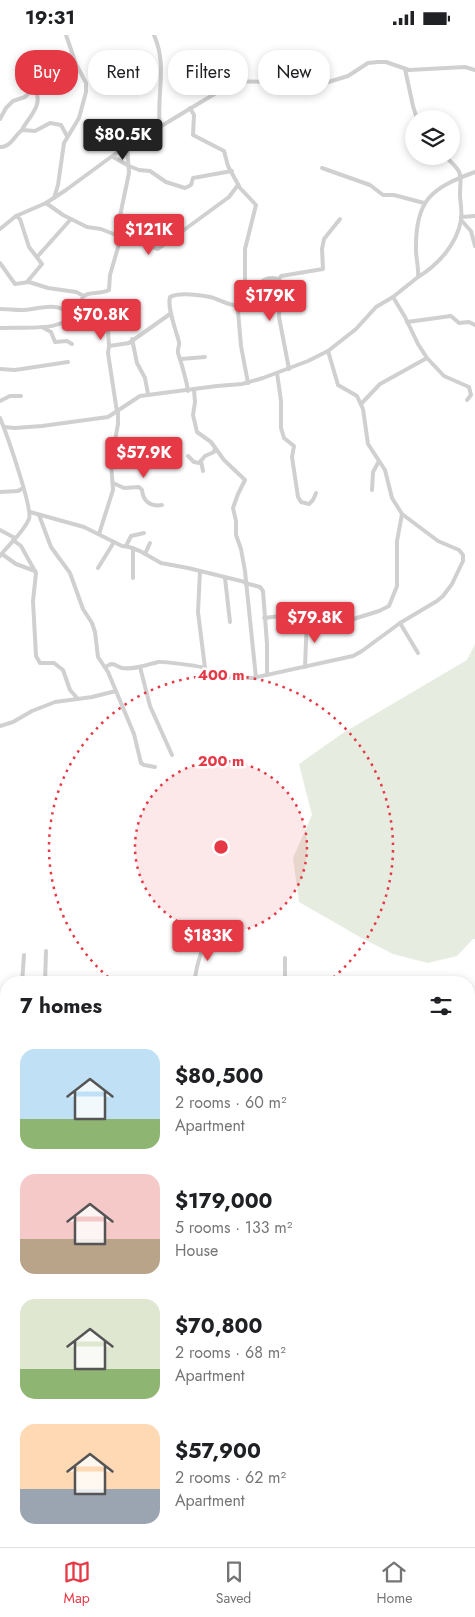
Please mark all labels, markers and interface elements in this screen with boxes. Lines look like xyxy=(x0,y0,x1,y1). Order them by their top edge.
text: 19:31 xyxy=(25,4,75,31)
chip: Buy xyxy=(15,50,78,95)
chip: Rent xyxy=(88,50,158,95)
chip: Filters xyxy=(168,50,248,95)
chip: New xyxy=(258,50,330,95)
map controls xyxy=(405,110,460,165)
button: layers xyxy=(405,110,460,165)
pin: $80.5K xyxy=(82,119,164,161)
text: $80.5K xyxy=(94,123,152,146)
pin: $121K xyxy=(114,213,184,256)
text: $121K xyxy=(125,218,173,241)
pin: $179K xyxy=(235,279,305,322)
text: $179K xyxy=(245,284,295,307)
pin: $70.8K xyxy=(60,299,142,341)
text: $70.8K xyxy=(73,303,129,326)
pin: $57.9K xyxy=(103,437,185,479)
text: $57.9K xyxy=(116,441,172,464)
pin: $79.8K xyxy=(274,601,356,644)
text: $79.8K xyxy=(287,606,343,629)
text: 400 m xyxy=(197,664,245,686)
text: 200 m xyxy=(198,750,244,772)
centre of rings xyxy=(212,838,230,856)
pin: $183K xyxy=(173,919,243,962)
text: $183K xyxy=(183,924,233,947)
text: 7 homes xyxy=(20,991,102,1021)
icon: filters xyxy=(427,992,455,1020)
text: $80,500 xyxy=(175,1061,263,1091)
icon: home xyxy=(60,1069,120,1129)
text: 2 rooms · 60 m² xyxy=(175,1091,287,1114)
text: Apartment xyxy=(175,1114,245,1137)
text: $179,000 xyxy=(175,1186,273,1216)
icon: home xyxy=(60,1194,120,1254)
text: 5 rooms · 133 m² xyxy=(175,1216,292,1239)
text: House xyxy=(175,1239,218,1262)
text: $70,800 xyxy=(175,1311,262,1341)
icon: home xyxy=(60,1319,120,1379)
text: 2 rooms · 68 m² xyxy=(175,1341,286,1364)
text: Apartment xyxy=(175,1364,245,1387)
text: $57,900 xyxy=(175,1436,261,1466)
icon: home xyxy=(60,1444,120,1504)
text: 2 rooms · 62 m² xyxy=(175,1466,286,1489)
text: Apartment xyxy=(175,1489,245,1512)
tab: Map xyxy=(63,1558,91,1608)
tab: Saved xyxy=(216,1558,251,1608)
tab: Home xyxy=(377,1558,412,1608)

